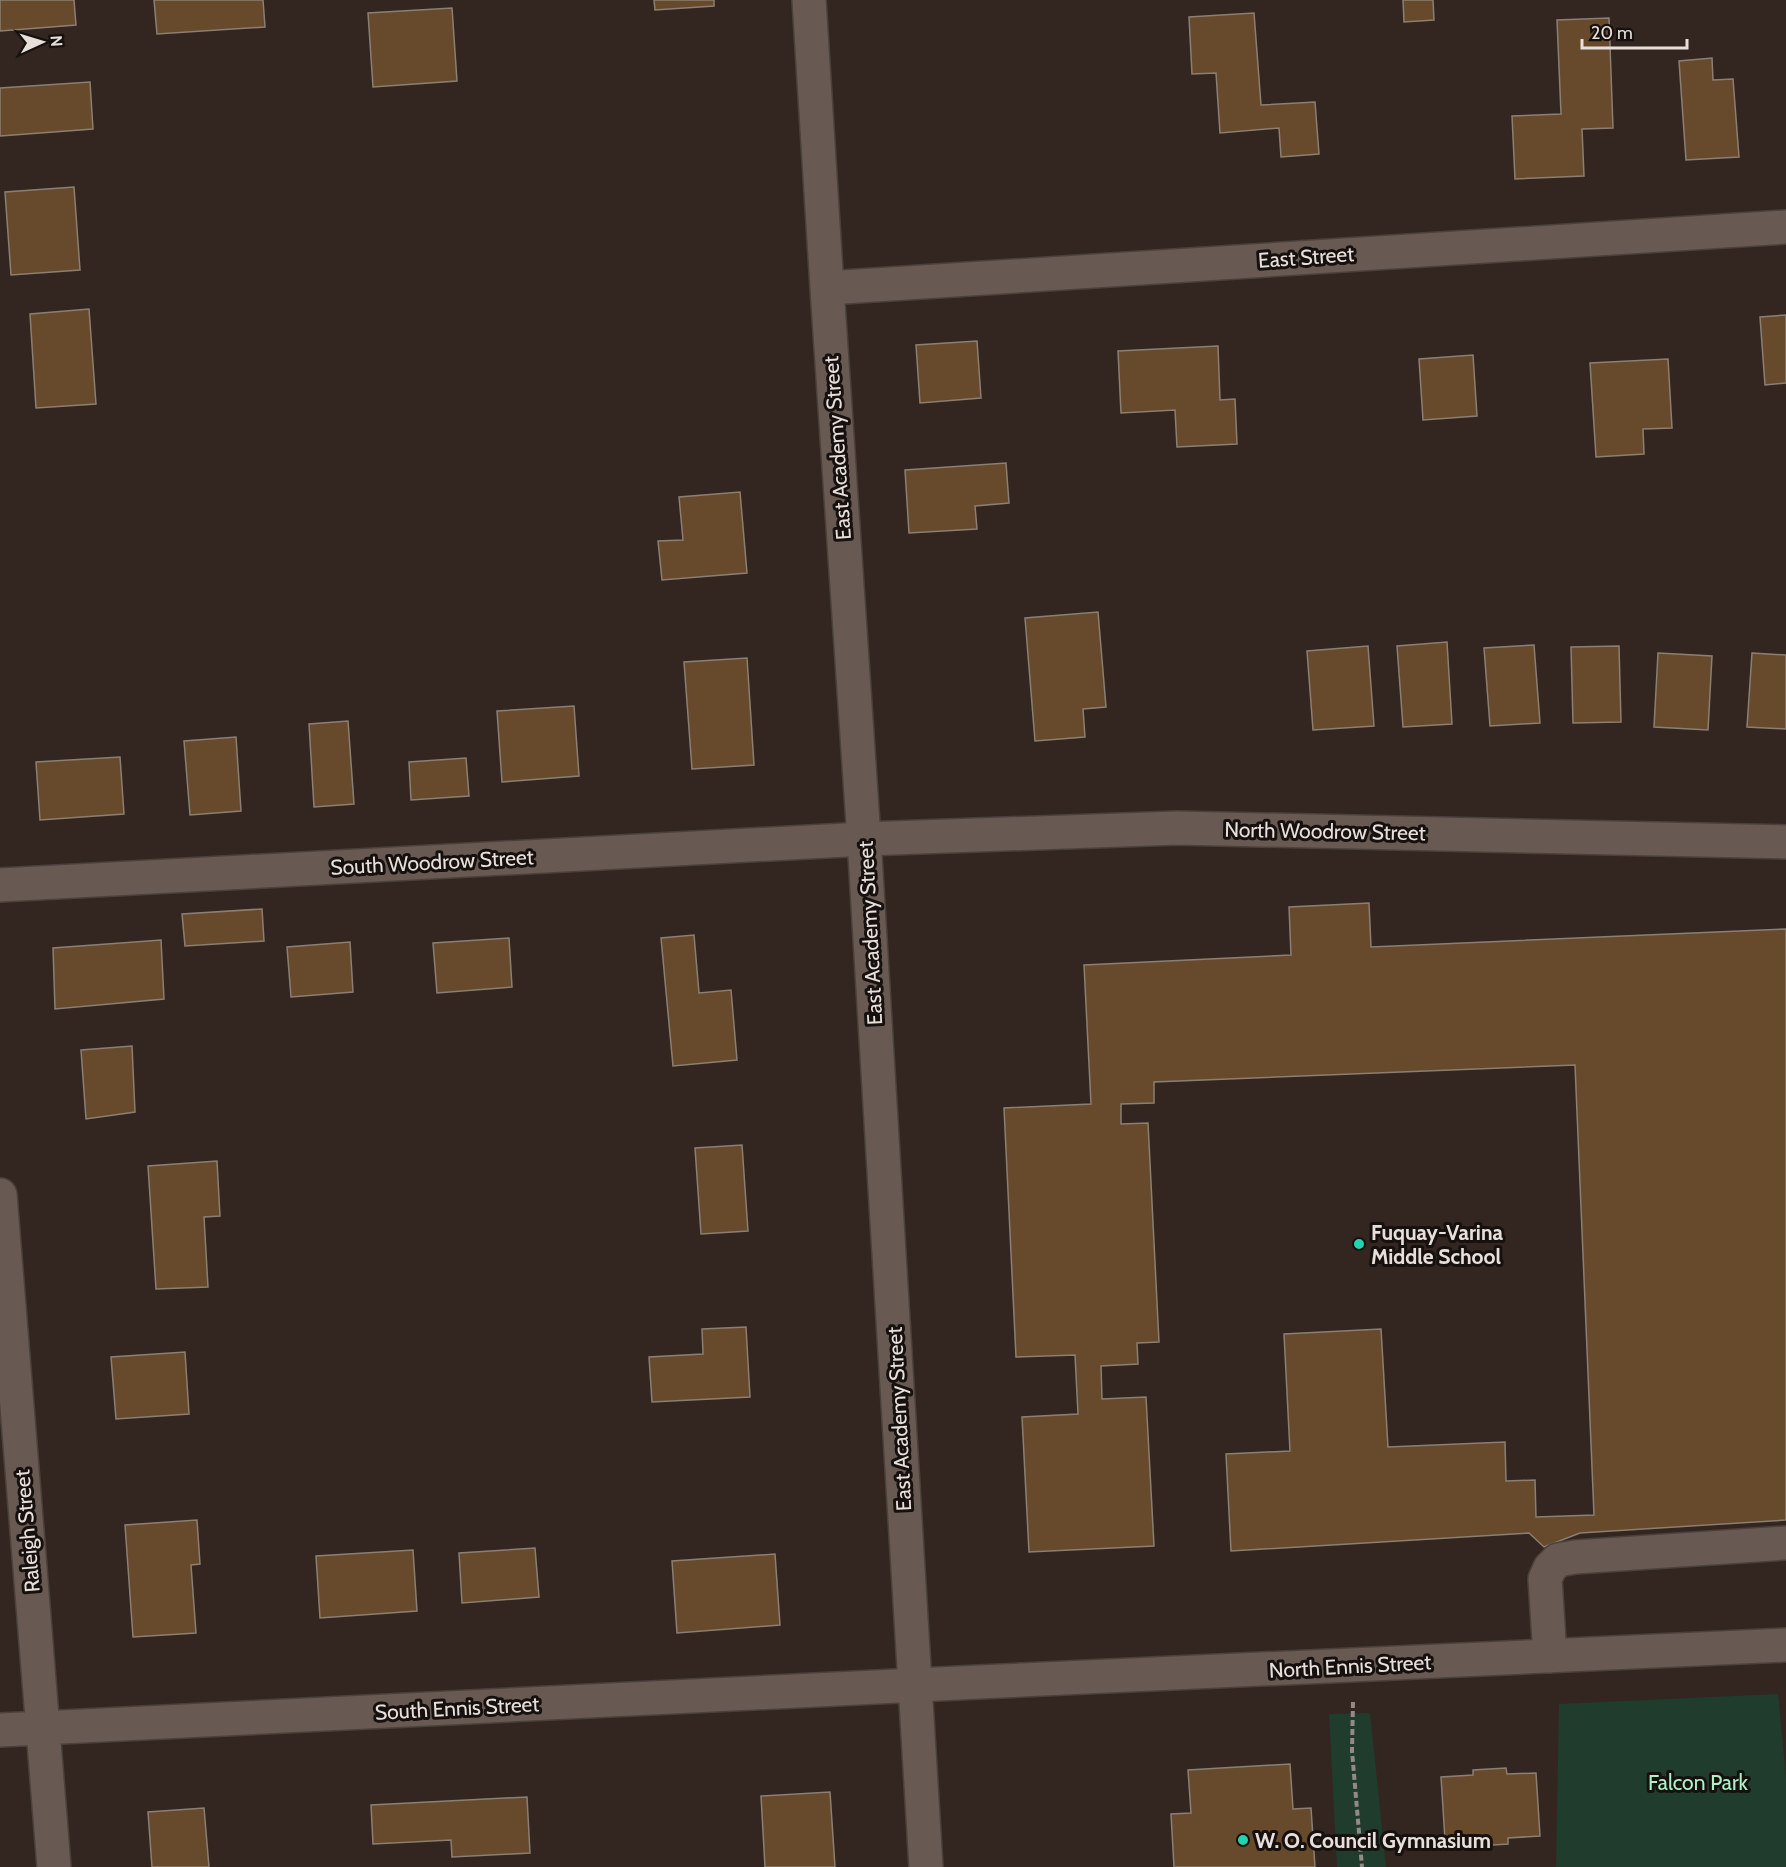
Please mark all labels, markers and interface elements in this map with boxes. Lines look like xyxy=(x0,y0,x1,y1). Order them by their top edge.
north arrow xyxy=(12,12,72,72)
scale bar xyxy=(1582,12,1687,50)
text: 20 m xyxy=(1591,22,1633,44)
text: N xyxy=(47,35,66,47)
street label: East Street xyxy=(1257,241,1355,273)
street label: East Academy Street xyxy=(818,355,856,541)
street label: North Woodrow Street xyxy=(1224,817,1426,845)
street label: East Academy Street xyxy=(853,840,887,1026)
street label: South Woodrow Street xyxy=(330,844,534,880)
place label: Fuquay-Varina Middle School xyxy=(1371,1220,1503,1269)
marker: Fuquay-Varina Middle School xyxy=(1352,1237,1366,1251)
street label: East Academy Street xyxy=(882,1326,916,1512)
street label: Raleigh Street xyxy=(9,1469,45,1593)
street label: North Ennis Street xyxy=(1268,1649,1432,1683)
street label: South Ennis Street xyxy=(374,1691,540,1725)
park label: Falcon Park xyxy=(1648,1770,1749,1795)
place label: W. O. Council Gymnasium xyxy=(1255,1828,1491,1853)
marker: W. O. Council Gymnasium xyxy=(1236,1833,1250,1847)

